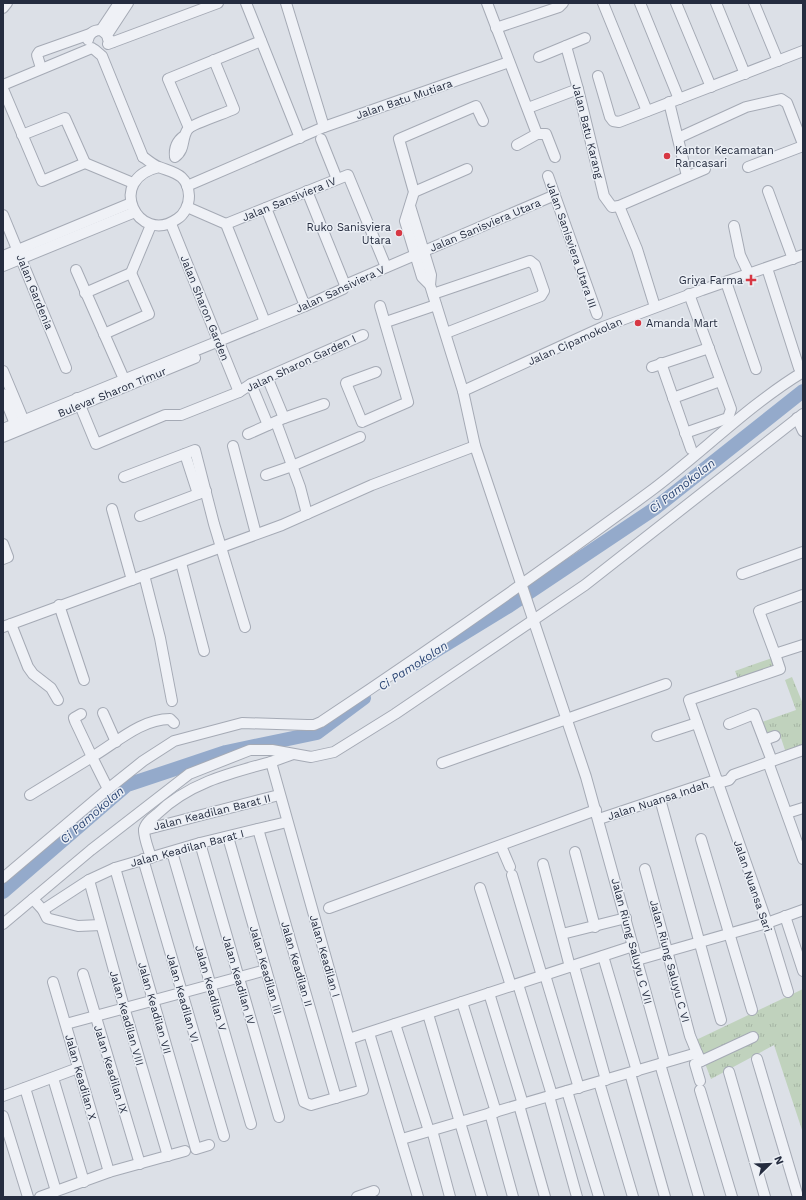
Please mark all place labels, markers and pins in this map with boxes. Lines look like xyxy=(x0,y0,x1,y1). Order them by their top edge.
place label: Kantor Kecamatan Rancasari xyxy=(675,144,774,170)
marker: Kantor Kecamatan Rancasari xyxy=(662,151,672,161)
place label: Ruko Sanisviera Utara xyxy=(307,221,391,247)
marker: Ruko Sanisviera Utara xyxy=(394,228,404,238)
place label: Griya Farma xyxy=(679,274,743,287)
marker: Griya Farma xyxy=(746,275,756,285)
place label: Amanda Mart xyxy=(646,317,718,330)
marker: Amanda Mart xyxy=(633,318,643,328)

